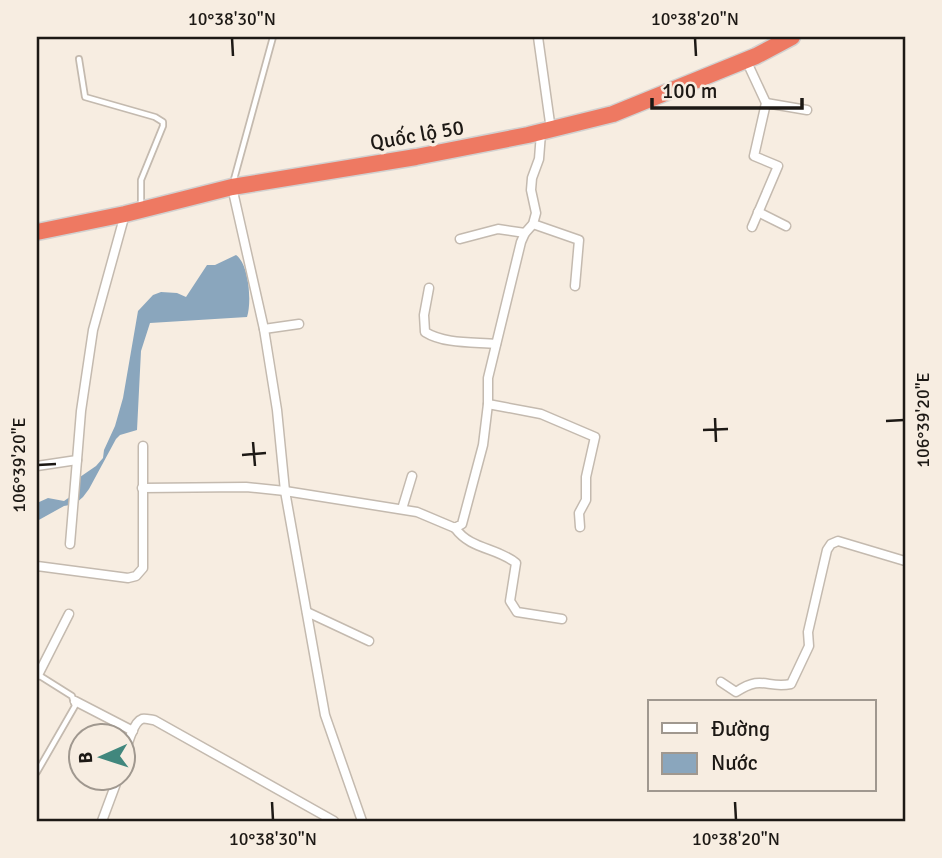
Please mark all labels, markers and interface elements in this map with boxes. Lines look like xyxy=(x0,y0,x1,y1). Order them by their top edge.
text: 10°38'30"N xyxy=(188,8,276,30)
text: 10°38'20"N xyxy=(651,8,739,30)
scale bar xyxy=(652,66,802,110)
text: 100 m xyxy=(662,78,717,104)
street label: Quốc lộ 50 xyxy=(368,114,466,156)
text: 106°39'20"E xyxy=(912,372,934,468)
text: 106°39'20"E xyxy=(8,417,30,513)
legend xyxy=(648,700,876,792)
text: Đường xyxy=(711,716,770,742)
north arrow xyxy=(66,722,136,792)
text: Nước xyxy=(711,750,758,776)
text: B xyxy=(74,751,98,764)
text: 10°38'30"N xyxy=(229,828,317,850)
text: 10°38'20"N xyxy=(692,828,780,850)

